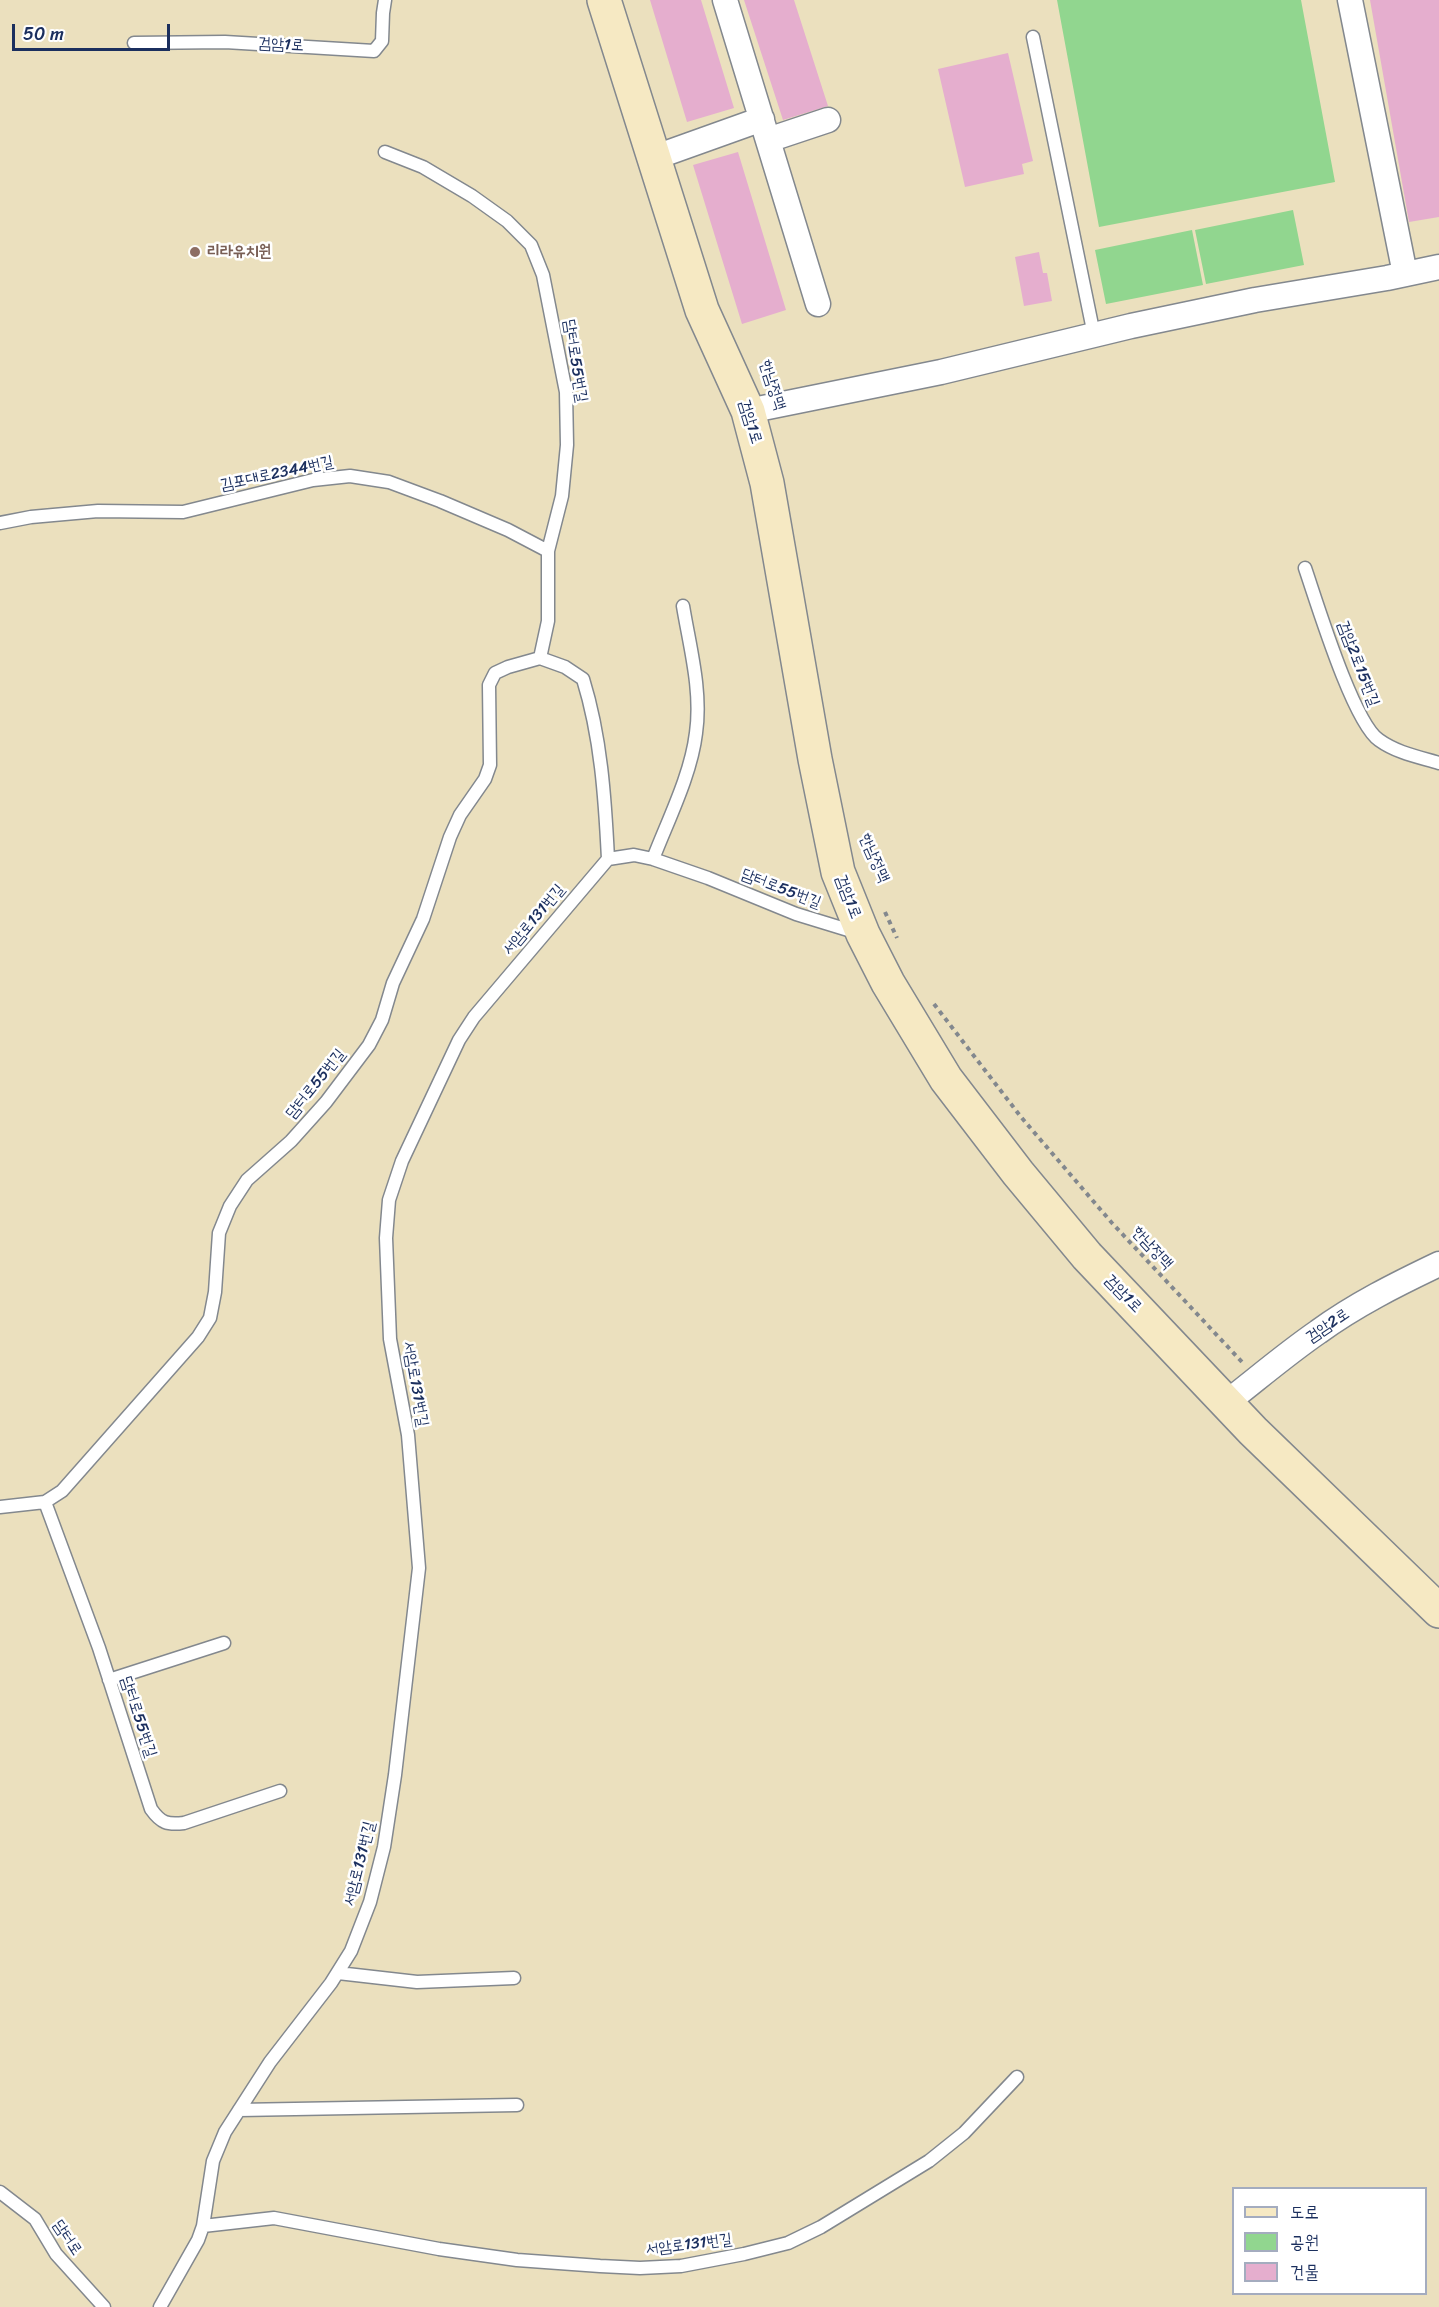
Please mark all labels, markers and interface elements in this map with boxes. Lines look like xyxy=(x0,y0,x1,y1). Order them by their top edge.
scale bar xyxy=(15,12,172,50)
text: 50 m xyxy=(23,18,64,50)
street label: 검암1로 xyxy=(258,34,304,56)
place label: 리라유치원 xyxy=(207,242,271,262)
marker: 리라유치원 xyxy=(188,245,202,259)
street label: 담터로55번길 xyxy=(559,318,591,404)
street label: 한남정맥 xyxy=(755,358,789,412)
street label: 검암1로 xyxy=(734,397,766,447)
street label: 김포대로2344번길 xyxy=(219,453,335,495)
street label: 검암2로15번길 xyxy=(1333,618,1383,710)
street label: 한남정맥 xyxy=(855,831,893,885)
street label: 담터로55번길 xyxy=(738,865,824,913)
street label: 검암1로 xyxy=(831,872,865,922)
street label: 서암로131번길 xyxy=(499,881,569,959)
street label: 담터로55번길 xyxy=(282,1045,350,1123)
street label: 한남정맥 xyxy=(1127,1223,1177,1273)
street label: 검암1로 xyxy=(1100,1271,1146,1317)
street label: 검암2로 xyxy=(1303,1305,1353,1347)
street label: 서암로131번길 xyxy=(398,1340,432,1428)
street label: 담터로55번길 xyxy=(116,1674,160,1760)
street label: 서암로131번길 xyxy=(340,1820,380,1908)
legend xyxy=(1232,2187,1427,2295)
text: 도로 xyxy=(1290,2196,1319,2228)
street label: 담터로 xyxy=(48,2217,86,2259)
text: 공원 xyxy=(1290,2226,1319,2258)
street label: 서암로131번길 xyxy=(645,2230,733,2260)
text: 건물 xyxy=(1290,2256,1319,2288)

